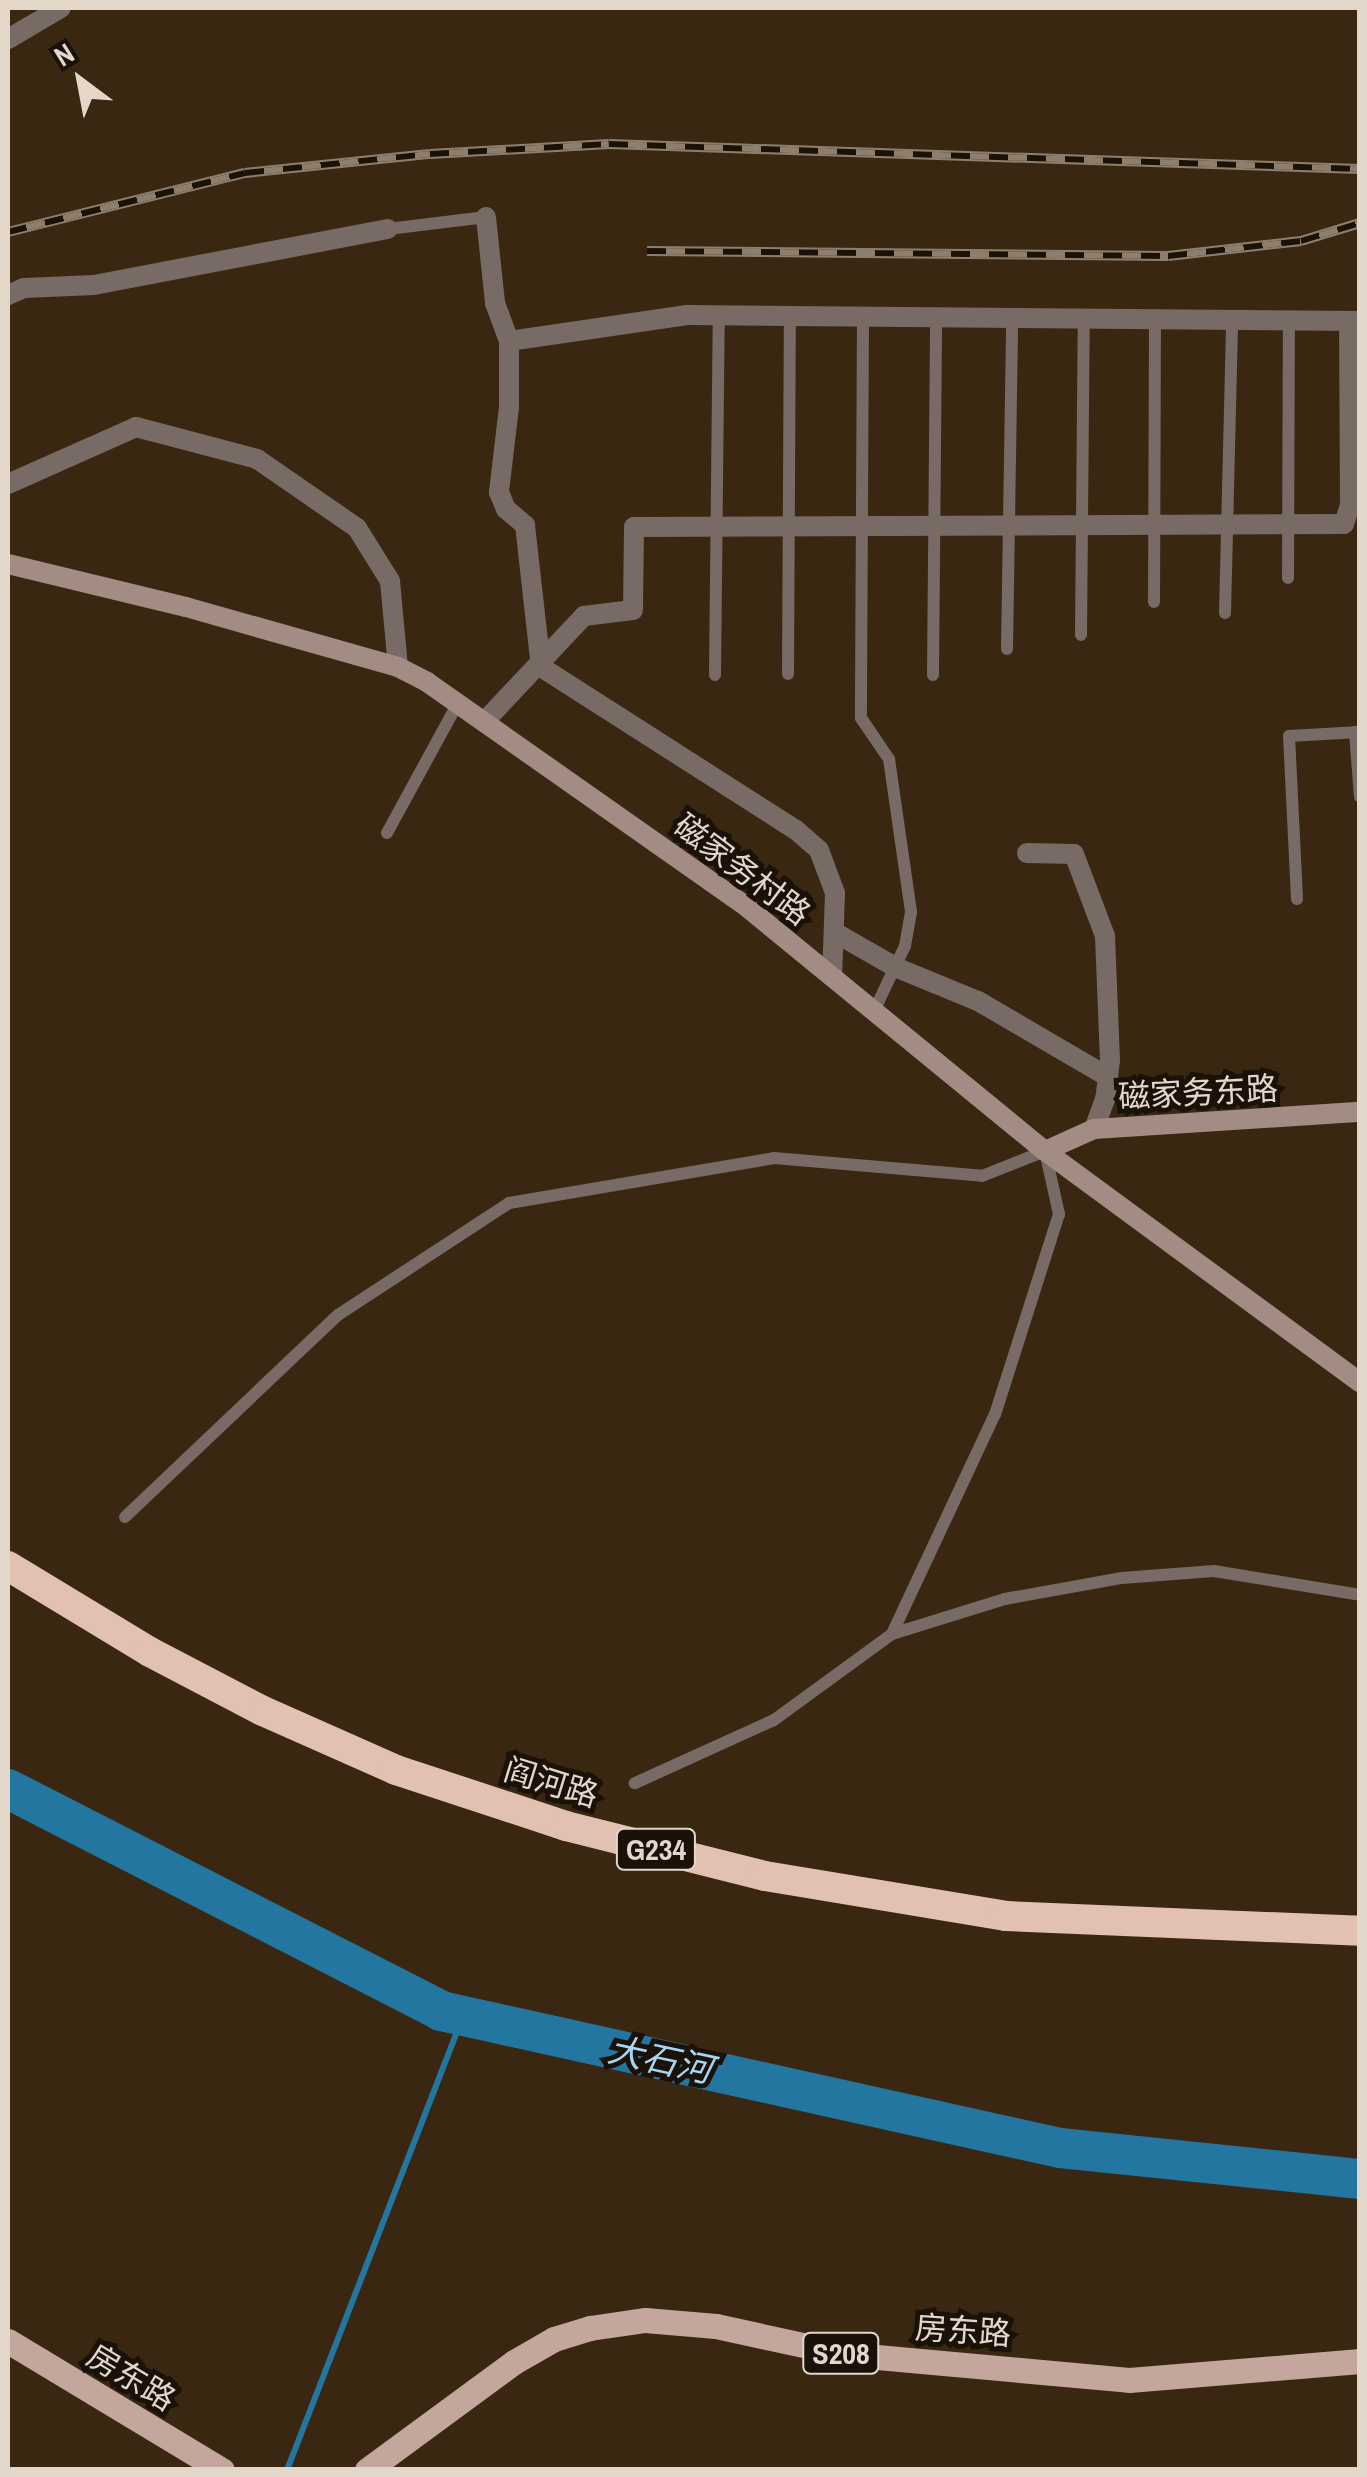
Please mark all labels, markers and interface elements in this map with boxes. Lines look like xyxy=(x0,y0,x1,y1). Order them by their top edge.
north arrow xyxy=(30,30,130,130)
text: N xyxy=(47,34,81,75)
street label: 磁家务村路 xyxy=(667,807,817,933)
street label: 磁家务东路 xyxy=(1117,1070,1279,1116)
street label: 阎河路 xyxy=(499,1751,603,1815)
road number: G234 xyxy=(614,1824,698,1874)
water label: 大石河 xyxy=(604,2029,716,2091)
street label: 房东路 xyxy=(914,2308,1012,2354)
road number: S208 xyxy=(801,2328,881,2378)
street label: 房东路 xyxy=(80,2337,182,2419)

